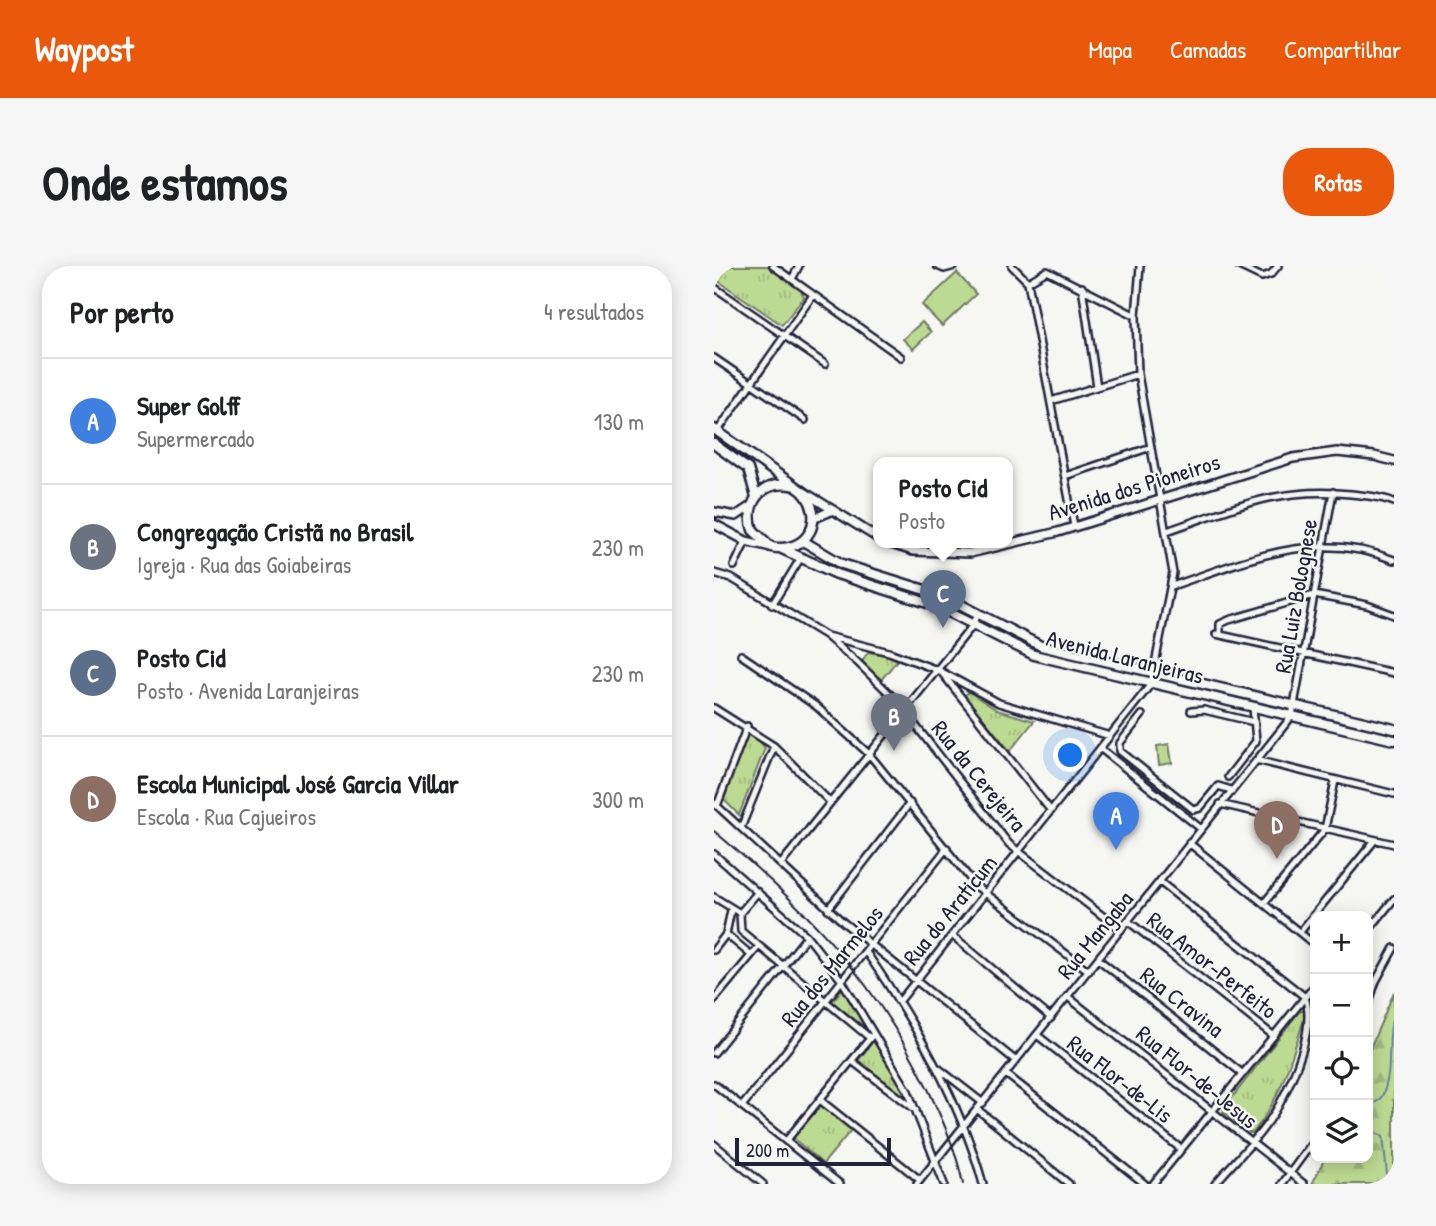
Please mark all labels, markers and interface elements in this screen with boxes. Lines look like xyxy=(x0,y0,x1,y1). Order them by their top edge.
text: Waypost xyxy=(35,27,134,71)
text: Mapa xyxy=(1089,33,1132,65)
text: Camadas xyxy=(1170,33,1246,65)
text: Compartilhar xyxy=(1284,33,1401,65)
button: Rotas xyxy=(1283,148,1394,216)
text: Onde estamos xyxy=(42,149,288,215)
text: Por perto xyxy=(70,292,174,332)
text: 4 resultados xyxy=(544,296,644,327)
text: Super Golff xyxy=(137,388,240,423)
text: A xyxy=(87,406,99,437)
text: 130 m xyxy=(594,406,644,437)
text: Supermercado xyxy=(137,423,254,454)
street label: Avenida dos Pioneiros xyxy=(1044,446,1224,527)
popup xyxy=(873,457,1013,548)
text: Posto Cid xyxy=(899,470,987,505)
text: Posto xyxy=(899,505,945,536)
text: Congregação Cristã no Brasil xyxy=(137,514,413,549)
street label: Rua Luiz Bolognese xyxy=(1267,516,1324,675)
text: B xyxy=(87,532,99,563)
text: 230 m xyxy=(592,532,644,563)
text: Igreja · Rua das Goiabeiras xyxy=(137,549,351,580)
pin: C xyxy=(920,570,966,628)
street label: Avenida Laranjeiras xyxy=(1043,622,1207,691)
text: Posto Cid xyxy=(137,640,226,675)
text: C xyxy=(87,658,99,689)
text: 230 m xyxy=(592,658,644,689)
text: Posto · Avenida Laranjeiras xyxy=(137,675,359,706)
pin: B xyxy=(871,693,917,751)
street label: Rua da Cerejeira xyxy=(925,714,1034,838)
your location xyxy=(1053,738,1087,772)
text: Escola Municipal José Garcia Villar xyxy=(137,766,459,801)
text: D xyxy=(88,784,98,815)
text: 300 m xyxy=(592,784,644,815)
pin: A xyxy=(1093,792,1139,850)
text: Escola · Rua Cajueiros xyxy=(137,801,316,832)
pin: D xyxy=(1254,801,1300,859)
street label: Rua do Araticum xyxy=(896,848,1004,971)
street label: Rua Mangaba xyxy=(1050,884,1140,985)
street label: Rua dos Marmelos xyxy=(773,899,890,1033)
street label: Rua Amor-Perfeito xyxy=(1141,904,1284,1025)
map controls xyxy=(1310,911,1373,1163)
button: + xyxy=(1310,911,1373,974)
street label: Rua Cravina xyxy=(1134,959,1231,1044)
button: − xyxy=(1310,974,1373,1037)
street label: Rua Flor-de-Jesus xyxy=(1130,1018,1265,1135)
street label: Rua Flor-de-Lis xyxy=(1061,1028,1180,1130)
button: locate xyxy=(1310,1037,1373,1100)
button: layers xyxy=(1310,1100,1373,1163)
scale bar xyxy=(735,1135,891,1167)
text: 200 m xyxy=(746,1137,789,1163)

